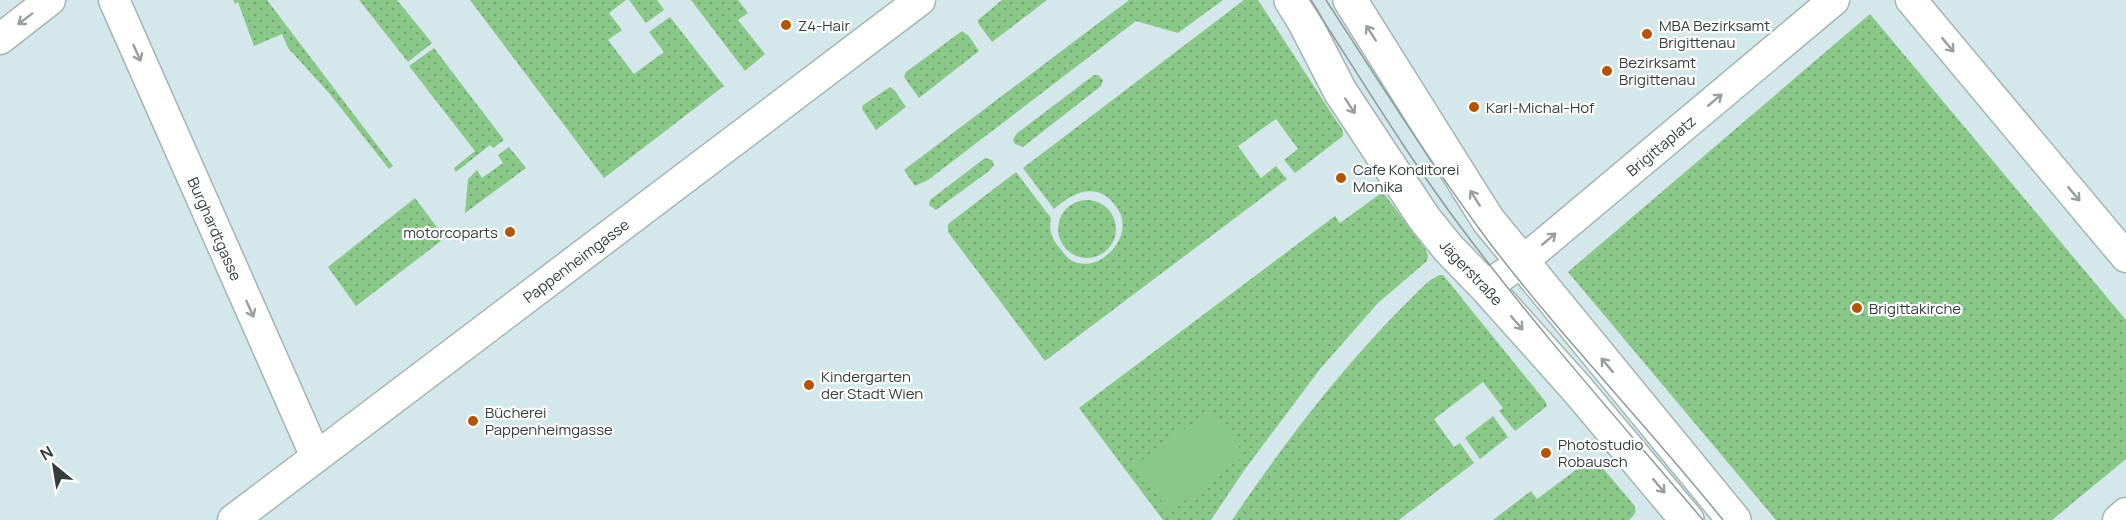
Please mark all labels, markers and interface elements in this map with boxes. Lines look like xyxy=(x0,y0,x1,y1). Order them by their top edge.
one-way arrow xyxy=(17,13,33,26)
place label: Z4-Hair xyxy=(798,15,850,36)
place label: MBA Bezirksamt Brigittenau xyxy=(1659,15,1770,53)
marker: Z4-Hair xyxy=(779,18,793,32)
one-way arrow xyxy=(1365,25,1377,41)
marker: MBA Bezirksamt Brigittenau xyxy=(1640,27,1654,41)
one-way arrow xyxy=(1942,37,1955,53)
one-way arrow xyxy=(132,44,144,62)
place label: Bezirksamt Brigittenau xyxy=(1619,52,1696,90)
marker: Bezirksamt Brigittenau xyxy=(1600,64,1614,78)
one-way arrow xyxy=(1706,94,1722,107)
one-way arrow xyxy=(1344,97,1356,113)
place label: Karl-Michal-Hof xyxy=(1486,97,1595,118)
marker: Karl-Michal-Hof xyxy=(1467,100,1481,114)
street label: Brigittaplatz xyxy=(1622,110,1700,181)
place label: Cafe Konditorei Monika xyxy=(1353,159,1459,197)
marker: Cafe Konditorei Monika xyxy=(1334,171,1348,185)
street label: Burghardtgasse xyxy=(183,174,247,284)
one-way arrow xyxy=(2067,186,2080,202)
one-way arrow xyxy=(1468,190,1480,207)
street label: Pappenheimgasse xyxy=(518,213,633,307)
place label: motorcoparts xyxy=(403,222,498,243)
marker: motorcoparts xyxy=(503,225,517,239)
one-way arrow xyxy=(1541,232,1556,246)
street label: Jägerstraße xyxy=(1435,235,1508,310)
place label: Brigittakirche xyxy=(1869,298,1961,319)
one-way arrow xyxy=(245,299,256,317)
marker: Brigittakirche xyxy=(1850,301,1864,315)
one-way arrow xyxy=(1510,315,1524,330)
one-way arrow xyxy=(1600,357,1613,373)
place label: Kindergarten der Stadt Wien xyxy=(821,366,923,404)
marker: Kindergarten der Stadt Wien xyxy=(802,378,816,392)
place label: Bücherei Pappenheimgasse xyxy=(485,402,613,440)
marker: Bücherei Pappenheimgasse xyxy=(466,414,480,428)
place label: Photostudio Robausch xyxy=(1558,434,1644,472)
north arrow xyxy=(24,436,84,496)
text: N xyxy=(36,441,57,465)
marker: Photostudio Robausch xyxy=(1539,446,1553,460)
one-way arrow xyxy=(1652,478,1666,493)

